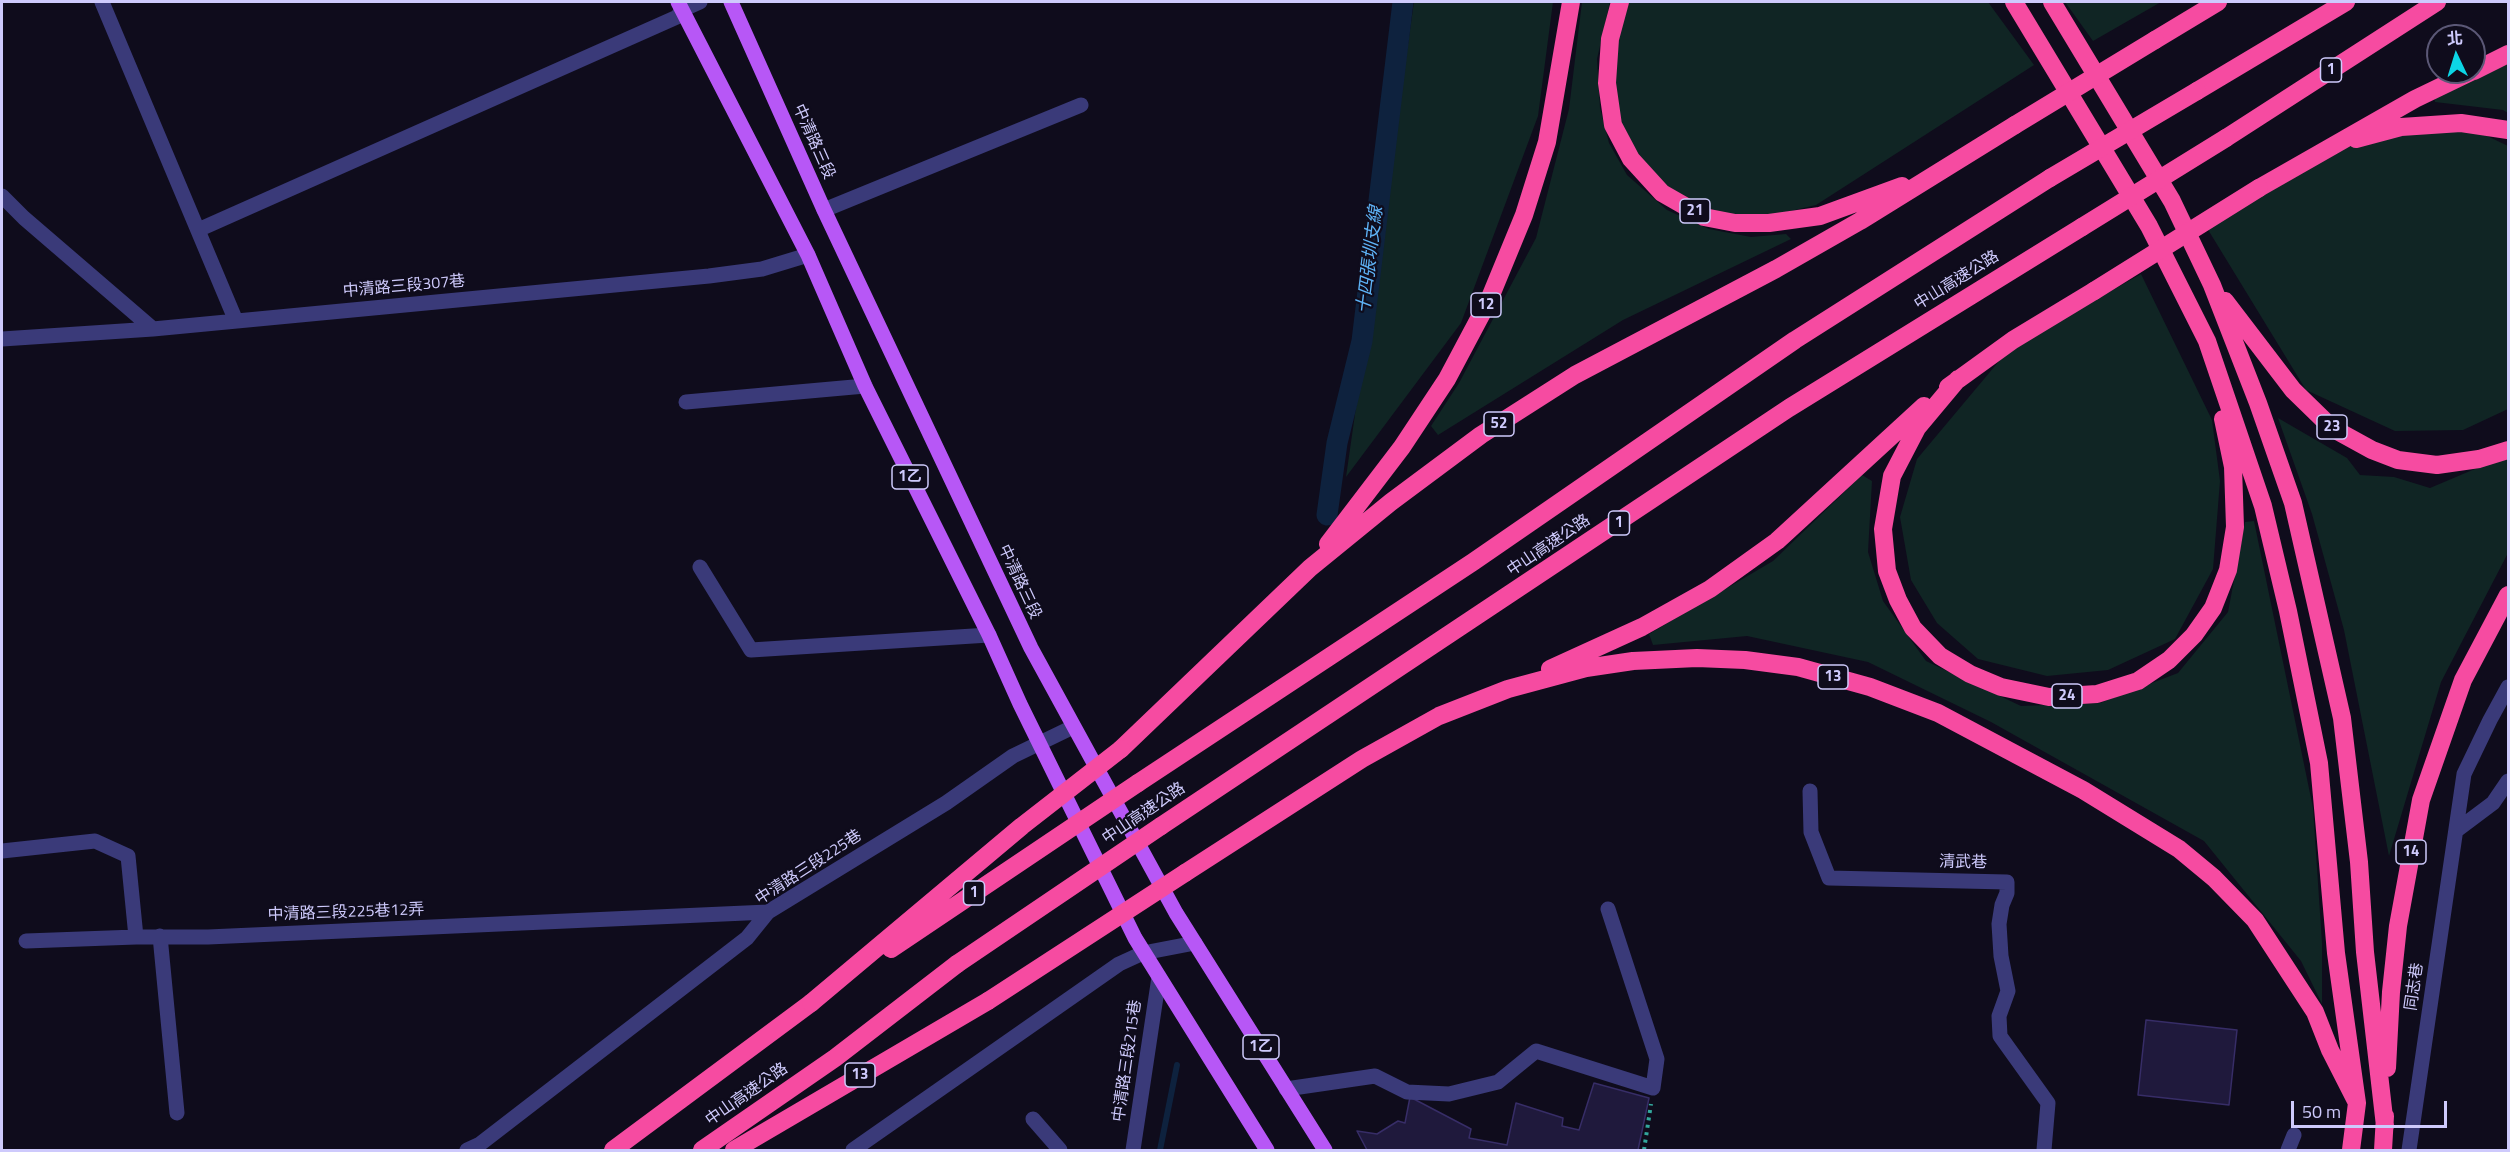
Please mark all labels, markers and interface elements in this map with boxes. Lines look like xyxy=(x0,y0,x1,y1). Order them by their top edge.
north arrow xyxy=(2426,24,2486,84)
text: 北 xyxy=(2446,26,2464,51)
road number: 1 xyxy=(2320,58,2342,82)
street label: 中清路三段 xyxy=(788,102,838,182)
road number: 21 xyxy=(1680,199,1710,223)
water label: 十四張圳支線 xyxy=(1354,205,1388,315)
street label: 中山高速公路 xyxy=(1911,247,2003,315)
street label: 中清路三段307巷 xyxy=(342,272,466,302)
road number: 12 xyxy=(1471,293,1501,317)
road number: 52 xyxy=(1484,412,1514,436)
road number: 23 xyxy=(2317,415,2347,439)
road number: 1乙 xyxy=(892,465,928,489)
street label: 中山高速公路 xyxy=(1504,511,1594,581)
road number: 1 xyxy=(1608,511,1630,535)
street label: 中清路三段 xyxy=(993,542,1045,622)
road number: 13 xyxy=(1818,665,1848,689)
road number: 24 xyxy=(2052,684,2082,708)
street label: 中山高速公路 xyxy=(1099,779,1189,849)
street label: 中清路三段225巷 xyxy=(752,826,866,910)
road number: 14 xyxy=(2396,840,2426,864)
street label: 清武巷 xyxy=(1939,853,1987,873)
road number: 1 xyxy=(964,881,984,905)
street label: 中清路三段225巷12弄 xyxy=(267,901,425,925)
street label: 同志巷 xyxy=(2402,962,2428,1012)
street label: 中清路三段215巷 xyxy=(1110,999,1146,1123)
road number: 1乙 xyxy=(1243,1035,1279,1059)
street label: 中山高速公路 xyxy=(702,1060,792,1130)
road number: 13 xyxy=(845,1063,875,1087)
scale bar xyxy=(2294,1089,2450,1127)
text: 50 m xyxy=(2302,1098,2341,1125)

